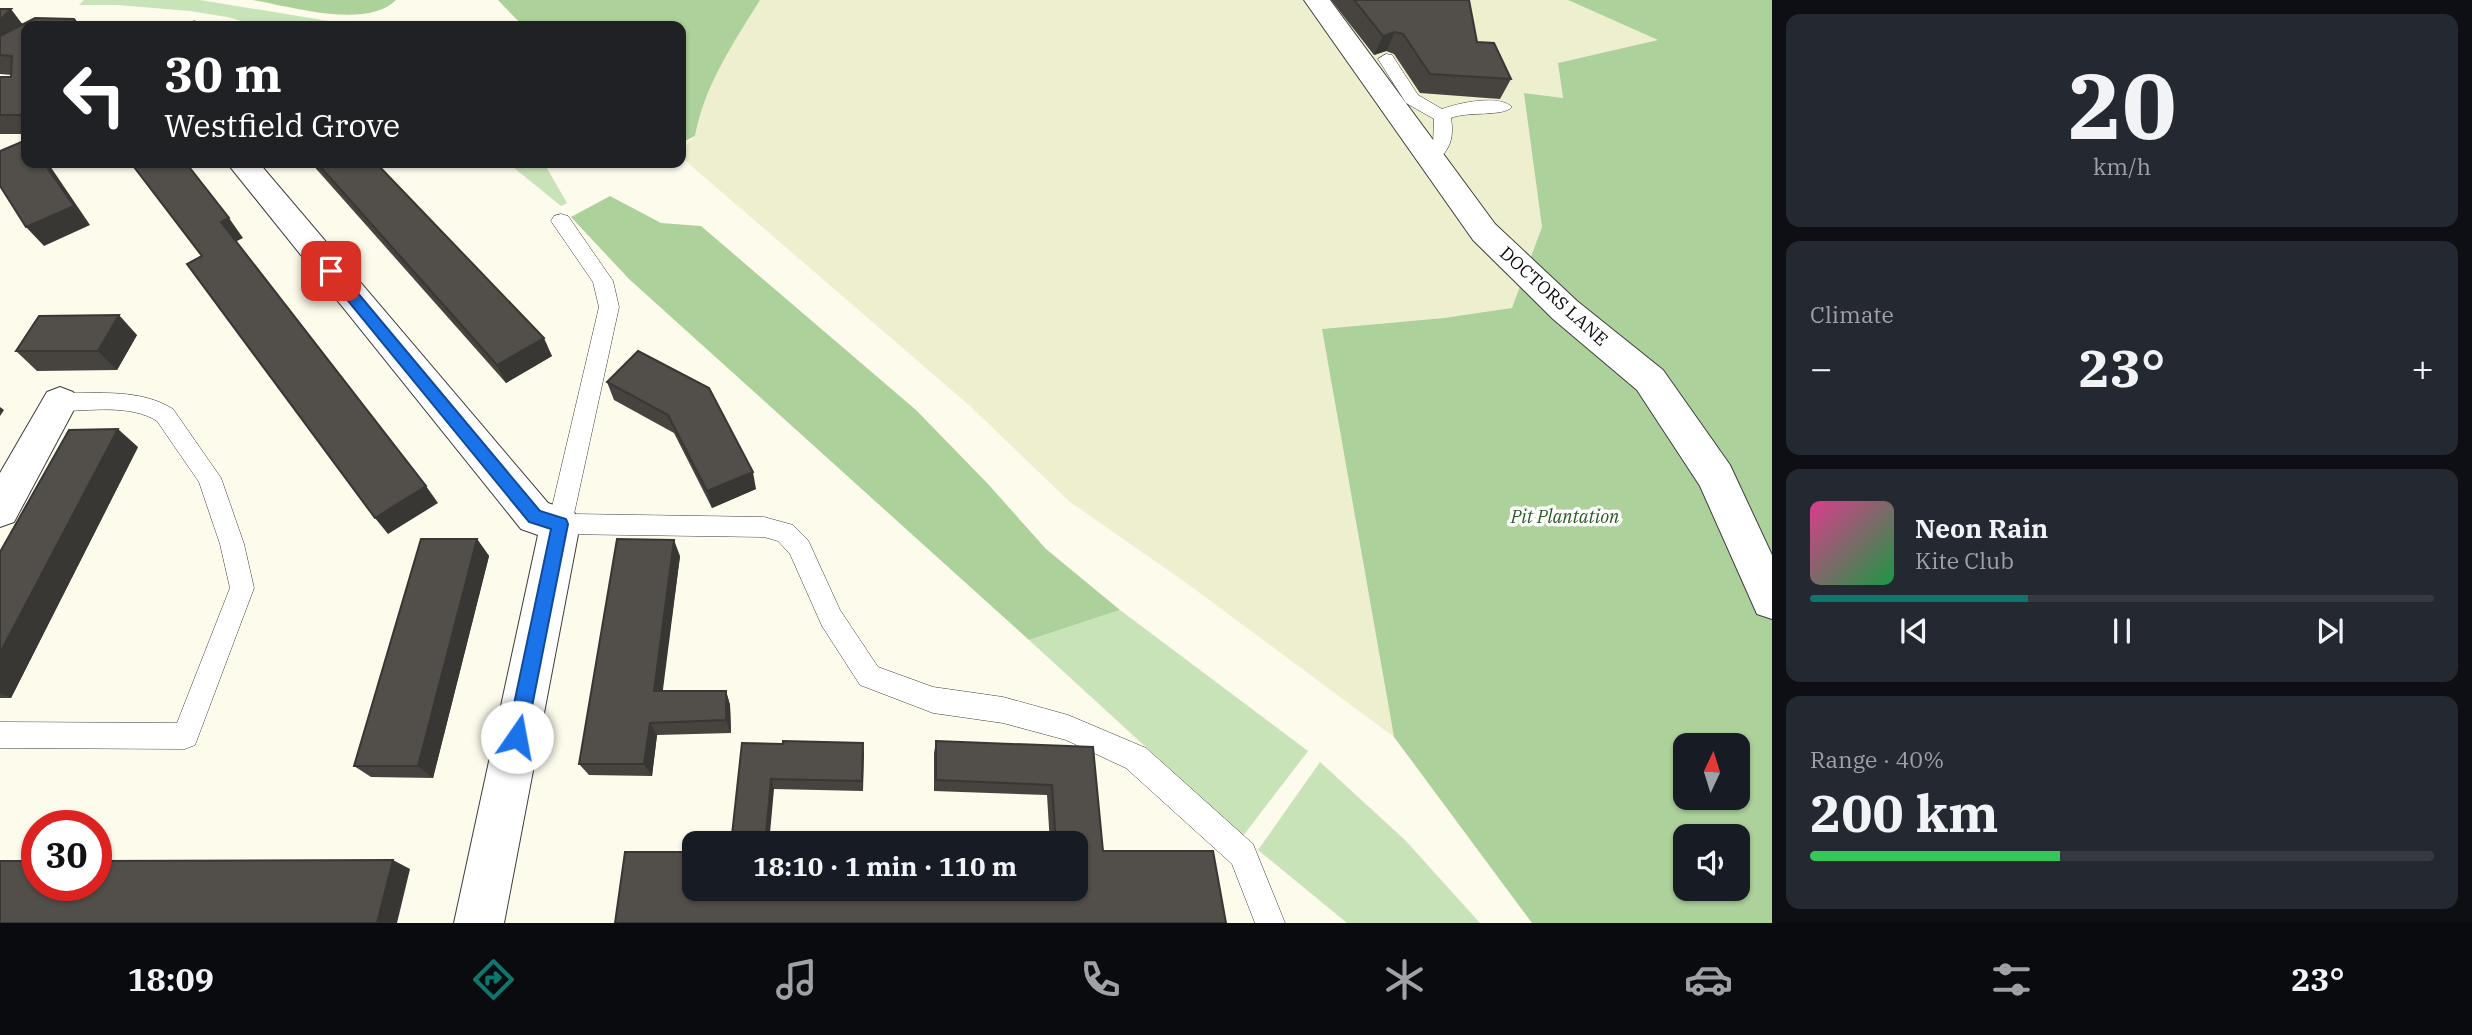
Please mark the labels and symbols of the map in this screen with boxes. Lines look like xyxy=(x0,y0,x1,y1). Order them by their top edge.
pin xyxy=(301,241,361,301)
street label: DOCTORS LANE xyxy=(1495,241,1613,351)
park label: Pit Plantation xyxy=(1510,505,1620,528)
position arrow xyxy=(480,700,554,774)
north arrow xyxy=(1673,733,1750,810)
speed limit sign: 30 xyxy=(21,810,112,901)

